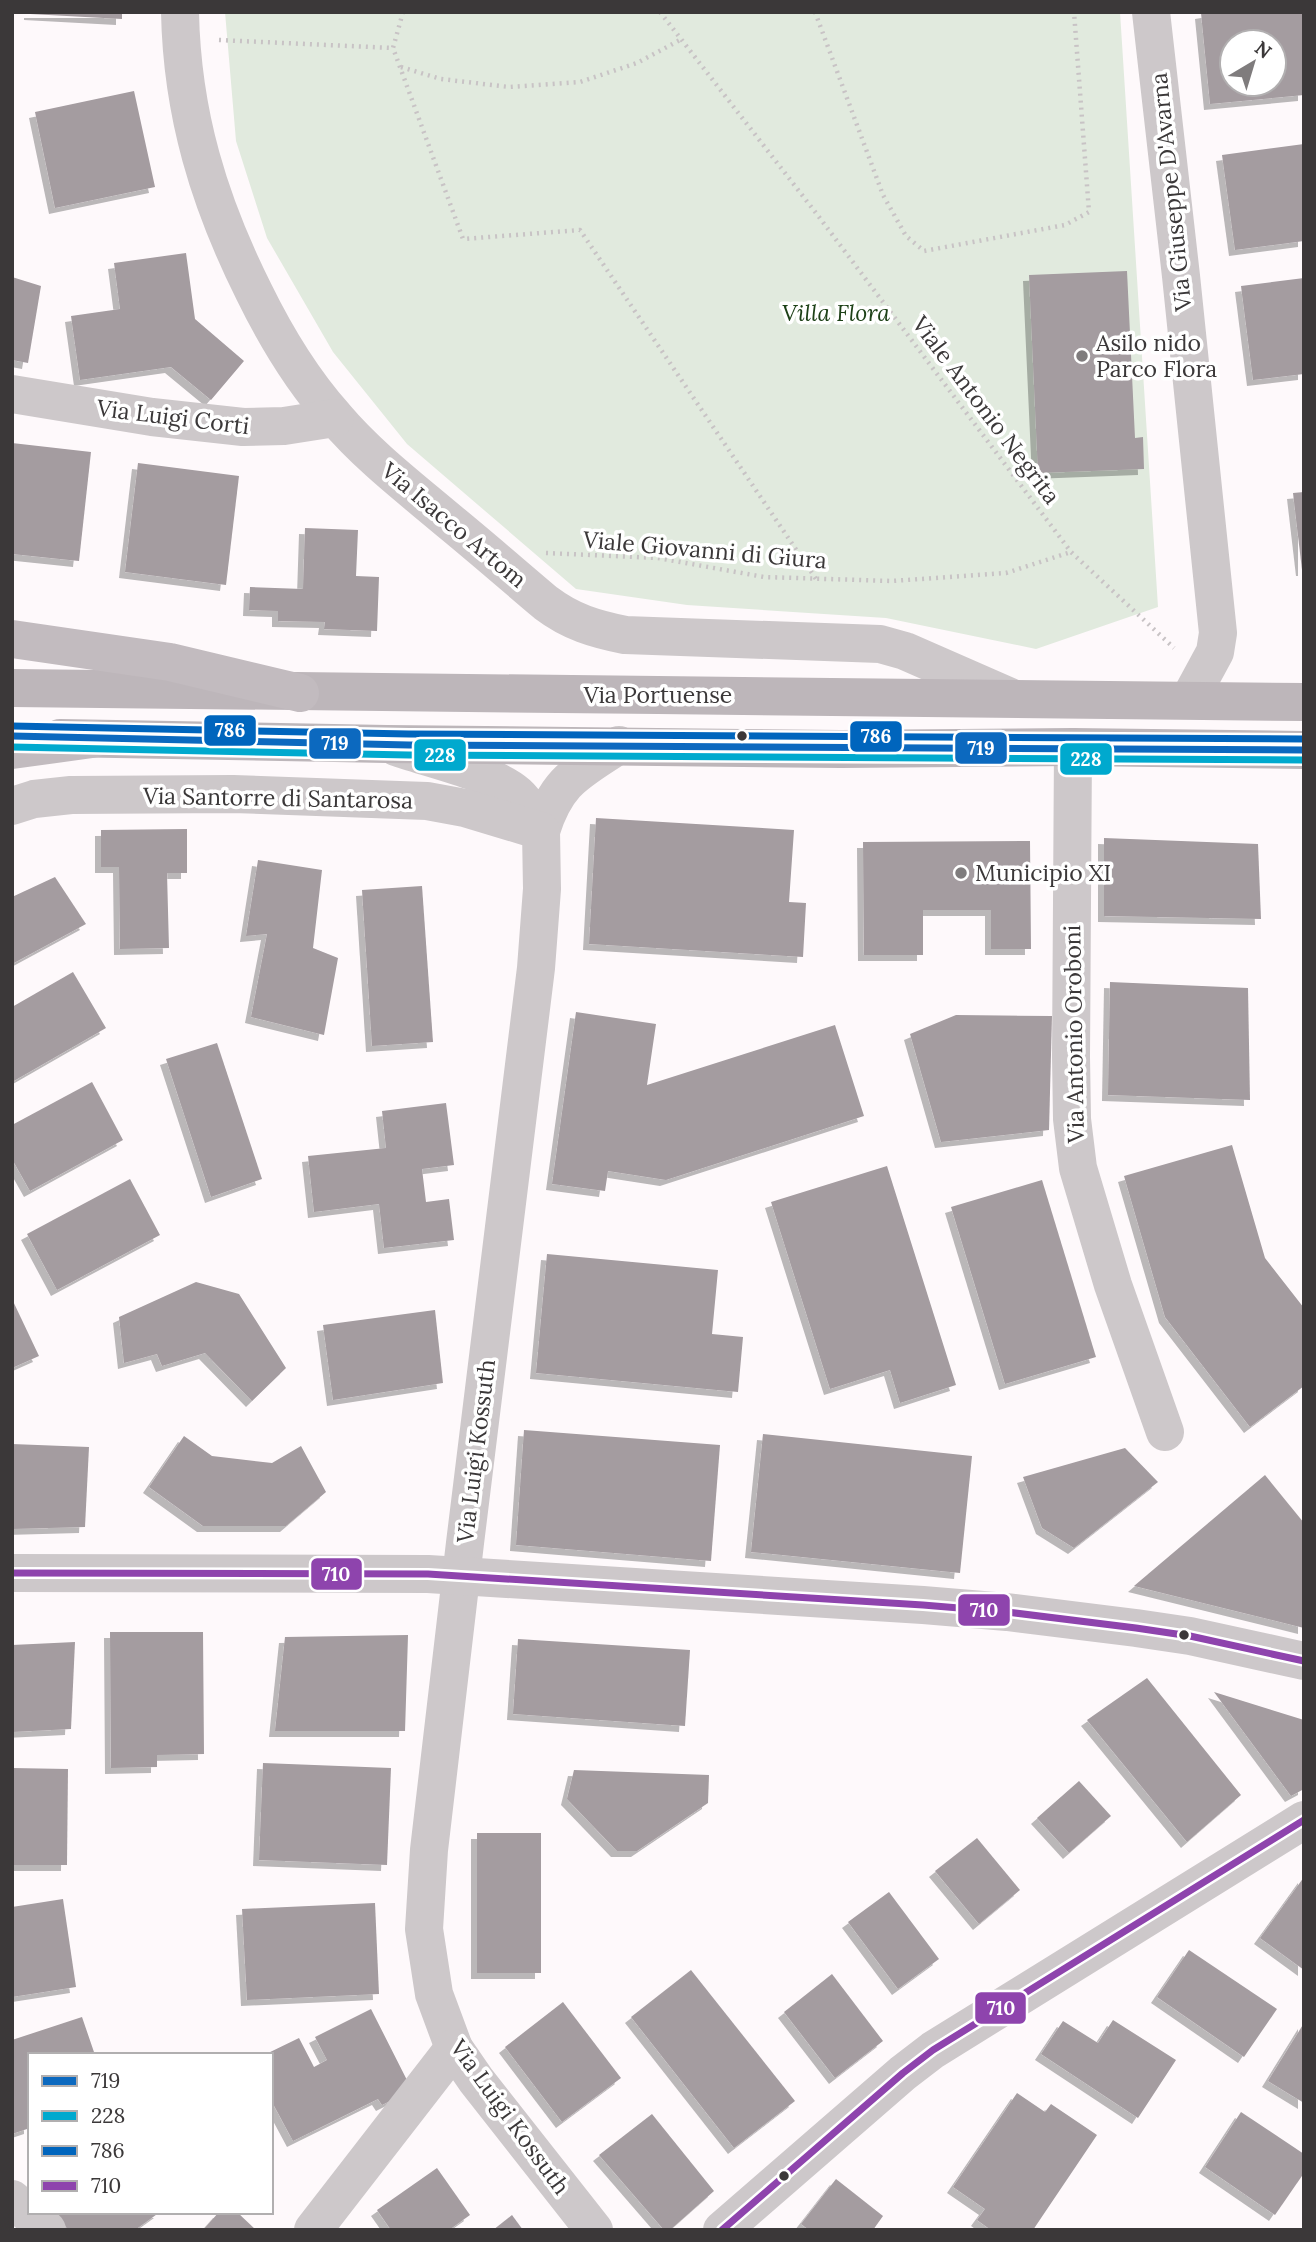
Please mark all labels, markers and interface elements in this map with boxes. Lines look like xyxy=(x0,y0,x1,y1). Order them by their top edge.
north arrow xyxy=(1218,28,1288,98)
text: N xyxy=(1250,36,1277,64)
street label: Via Giuseppe D'Avarna xyxy=(1144,71,1198,314)
park label: Villa Flora xyxy=(782,298,890,327)
street label: Viale Antonio Negrita xyxy=(906,309,1067,510)
place label: Asilo nido Parco Flora xyxy=(1095,328,1217,383)
marker: Asilo nido Parco Flora xyxy=(1074,348,1090,364)
street label: Via Luigi Corti xyxy=(94,393,251,440)
street label: Via Isacco Artom xyxy=(375,455,533,594)
street label: Viale Giovanni di Giura xyxy=(581,524,828,575)
street label: Via Portuense xyxy=(583,680,732,709)
line badge: 786 xyxy=(203,714,257,747)
text: 786 xyxy=(215,718,245,742)
line badge: 786 xyxy=(849,720,903,753)
text: 786 xyxy=(861,724,891,748)
line badge: 719 xyxy=(308,727,362,760)
unlabelled marker xyxy=(735,729,749,743)
text: 719 xyxy=(321,731,349,755)
line badge: 719 xyxy=(954,731,1008,765)
text: 719 xyxy=(967,736,995,760)
line badge: 228 xyxy=(413,738,467,772)
line badge: 228 xyxy=(1059,742,1113,776)
text: 228 xyxy=(424,743,456,767)
text: 228 xyxy=(1070,747,1102,771)
street label: Via Santorre di Santarosa xyxy=(142,781,413,814)
place label: Municipio XI xyxy=(975,858,1111,887)
marker: Municipio XI xyxy=(953,865,969,881)
street label: Via Antonio Oroboni xyxy=(1057,925,1090,1144)
street label: Via Luigi Kossuth xyxy=(450,1357,501,1545)
line badge: 710 xyxy=(310,1557,363,1591)
text: 710 xyxy=(322,1562,350,1586)
line badge: 710 xyxy=(957,1593,1011,1627)
text: 710 xyxy=(970,1598,998,1622)
unlabelled marker xyxy=(1177,1628,1191,1642)
line badge: 710 xyxy=(974,1991,1027,2025)
text: 710 xyxy=(987,1996,1015,2020)
street label: Via Luigi Kossuth xyxy=(444,2033,577,2200)
legend xyxy=(28,2053,273,2214)
text: 719 xyxy=(91,2067,120,2094)
text: 228 xyxy=(91,2102,125,2129)
text: 786 xyxy=(91,2137,125,2164)
unlabelled marker xyxy=(777,2169,791,2183)
text: 710 xyxy=(91,2172,121,2199)

